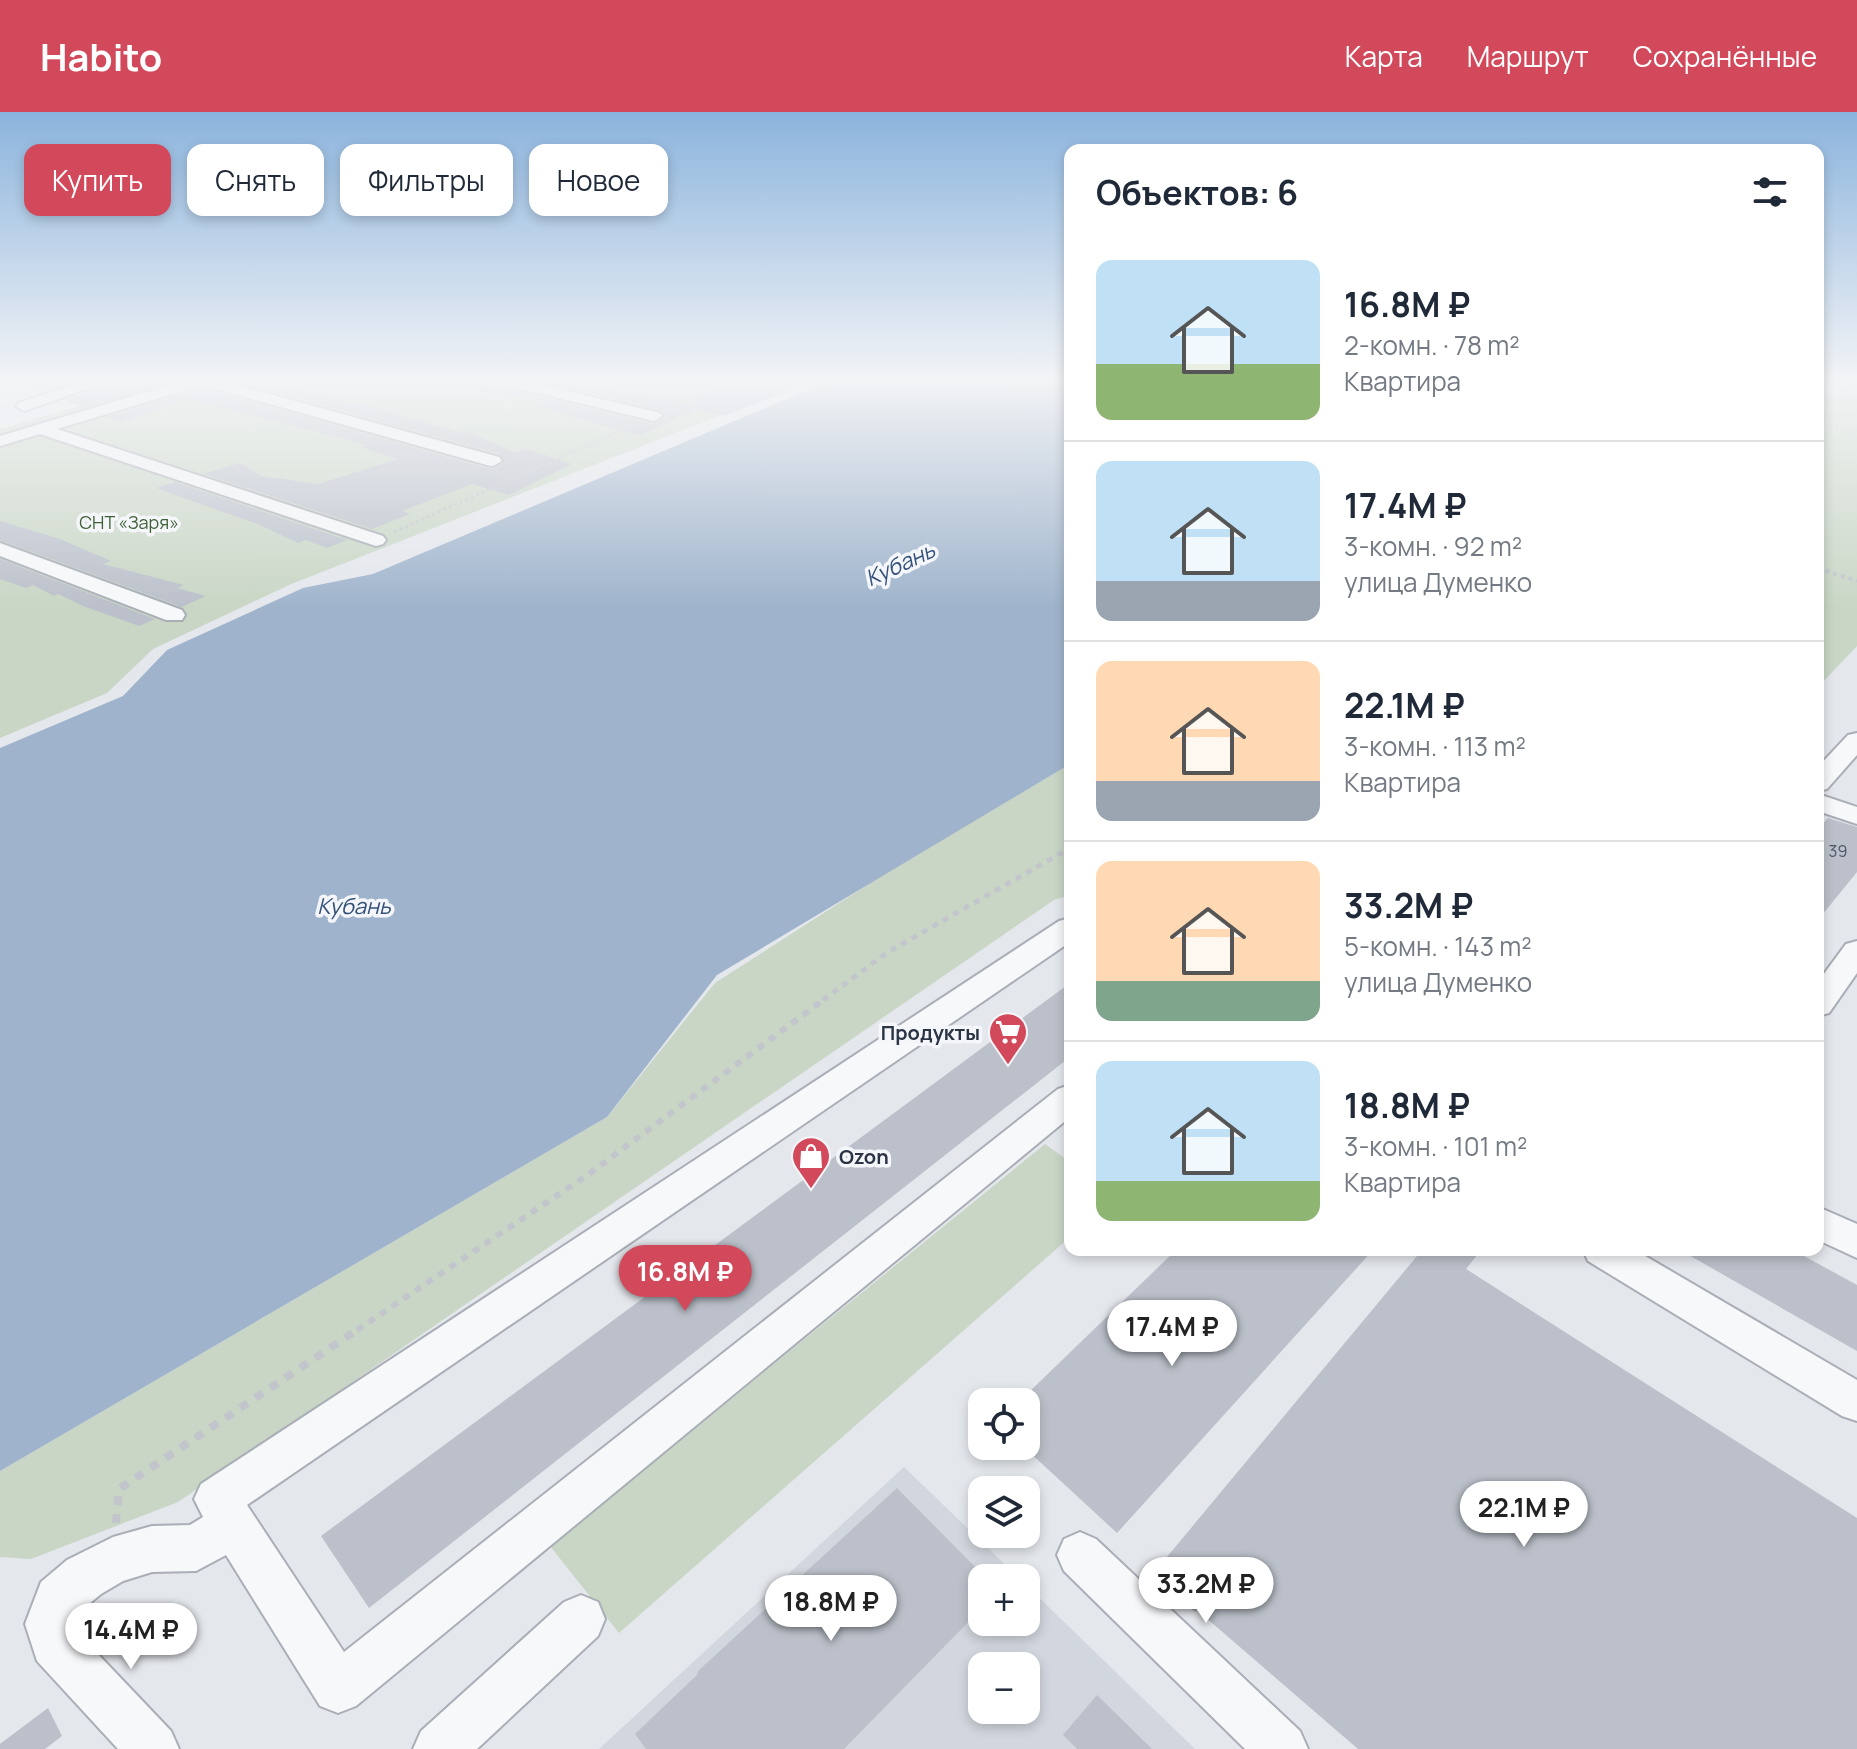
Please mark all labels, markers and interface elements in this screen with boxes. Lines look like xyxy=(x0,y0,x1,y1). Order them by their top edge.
text: Habito xyxy=(40,30,162,82)
text: Карта xyxy=(1345,37,1423,75)
text: Маршрут xyxy=(1467,37,1589,75)
text: Сохранённые xyxy=(1633,37,1817,75)
chip: Купить xyxy=(24,144,171,216)
chip: Снять xyxy=(187,144,324,216)
chip: Фильтры xyxy=(340,144,513,216)
chip: Новое xyxy=(529,144,668,216)
text: Объектов: 6 xyxy=(1096,169,1298,215)
icon: filters xyxy=(1748,170,1792,214)
text: 16.8M ₽ xyxy=(1344,281,1470,327)
icon: home xyxy=(1160,292,1256,388)
text: 2-комн. · 78 m² xyxy=(1344,327,1520,363)
text: Квартира xyxy=(1344,363,1461,399)
text: 17.4M ₽ xyxy=(1344,482,1467,528)
icon: home xyxy=(1160,493,1256,589)
park label: СНТ «Заря» xyxy=(79,510,179,534)
text: 3-комн. · 92 m² xyxy=(1344,528,1522,564)
water label: Кубань xyxy=(860,534,941,593)
text: улица Думенко xyxy=(1344,564,1532,600)
text: 22.1M ₽ xyxy=(1344,682,1465,728)
icon: home xyxy=(1160,693,1256,789)
text: 3-комн. · 113 m² xyxy=(1344,728,1526,764)
text: Квартира xyxy=(1344,764,1461,800)
house number: 39 xyxy=(1829,840,1847,862)
text: 33.2M ₽ xyxy=(1344,882,1473,928)
water label: Кубань xyxy=(317,891,392,921)
icon: home xyxy=(1160,893,1256,989)
text: 5-комн. · 143 m² xyxy=(1344,928,1532,964)
text: улица Думенко xyxy=(1344,964,1532,1000)
supermarket icon: Продукты xyxy=(987,1011,1029,1066)
place label: Продукты xyxy=(881,1019,980,1046)
text: 18.8M ₽ xyxy=(1344,1082,1470,1128)
icon: home xyxy=(1160,1093,1256,1189)
text: 3-комн. · 101 m² xyxy=(1344,1128,1527,1164)
shop icon: Ozon xyxy=(790,1135,832,1190)
place label: Ozon xyxy=(839,1143,889,1170)
text: Квартира xyxy=(1344,1164,1461,1200)
pin: 16.8M ₽ xyxy=(611,1245,759,1313)
text: 16.8M ₽ xyxy=(637,1253,733,1289)
pin: 17.4M ₽ xyxy=(1098,1300,1246,1368)
text: 17.4M ₽ xyxy=(1125,1308,1219,1344)
map controls xyxy=(968,1388,1040,1724)
button: locate xyxy=(968,1388,1040,1460)
button: layers xyxy=(968,1476,1040,1548)
pin: 22.1M ₽ xyxy=(1450,1481,1598,1549)
text: 22.1M ₽ xyxy=(1478,1489,1570,1525)
pin: 33.2M ₽ xyxy=(1132,1557,1280,1625)
button: + xyxy=(968,1564,1040,1636)
text: 33.2M ₽ xyxy=(1157,1565,1255,1601)
pin: 18.8M ₽ xyxy=(757,1575,905,1643)
text: 18.8M ₽ xyxy=(783,1583,879,1619)
pin: 14.4M ₽ xyxy=(57,1603,205,1671)
text: 14.4M ₽ xyxy=(83,1611,179,1647)
button: − xyxy=(968,1652,1040,1724)

